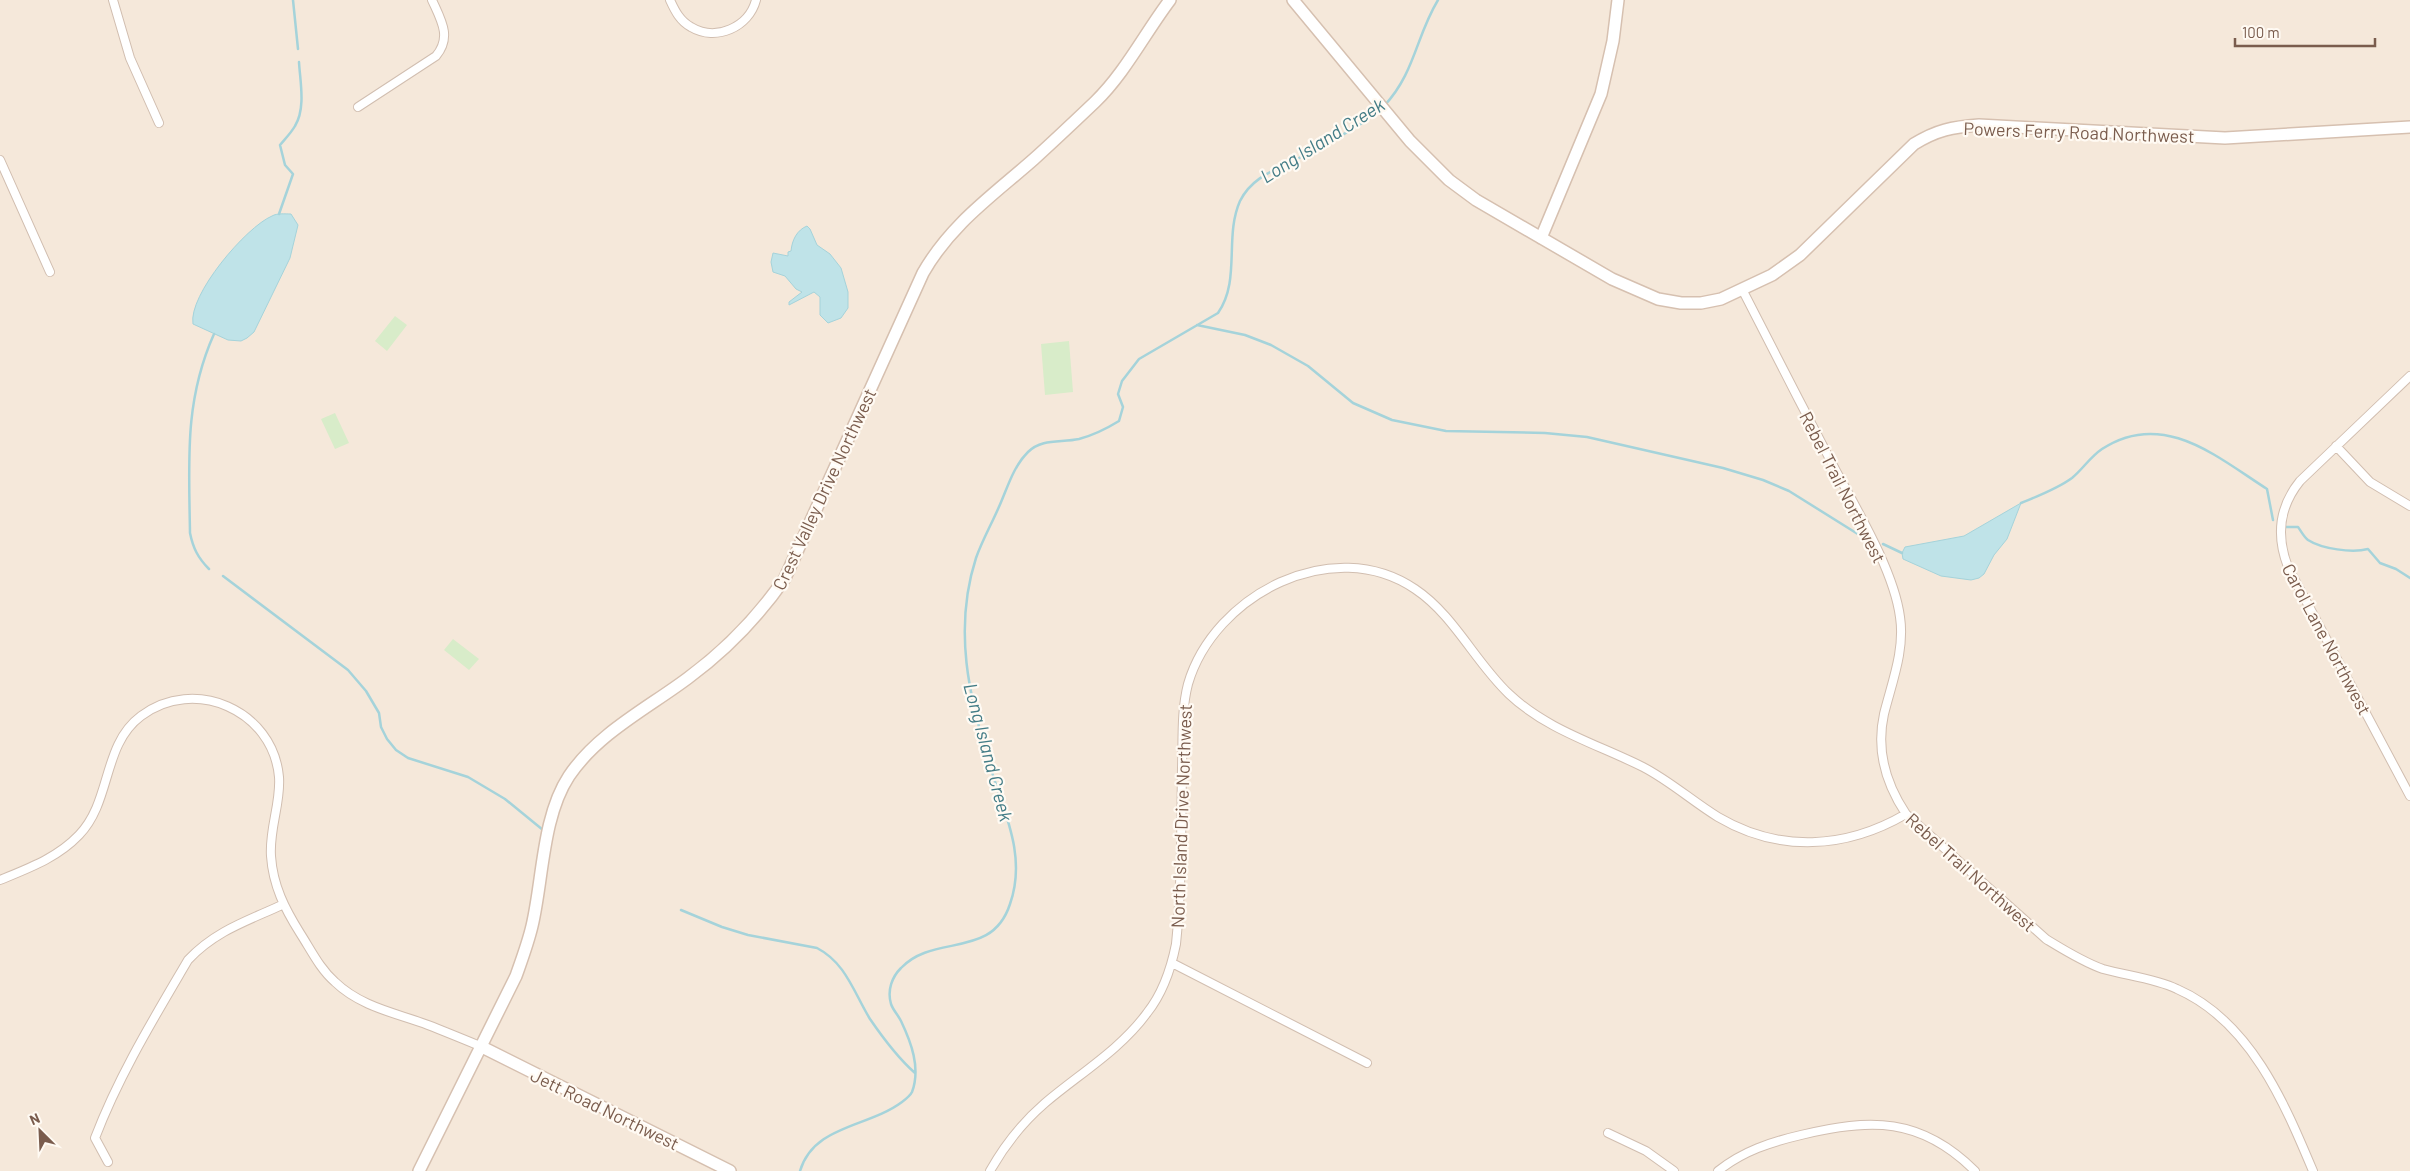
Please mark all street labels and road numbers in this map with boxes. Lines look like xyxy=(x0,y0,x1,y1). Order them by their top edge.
street label: Powers Ferry Road Northwest xyxy=(1963,117,2195,147)
street label: Crest Valley Drive Northwest xyxy=(768,385,880,593)
street label: Rebel Trail Northwest xyxy=(1795,408,1891,566)
street label: Carol Lane Northwest xyxy=(2278,560,2376,718)
street label: North Island Drive Northwest xyxy=(1166,704,1196,928)
street label: Rebel Trail Northwest xyxy=(1902,808,2040,936)
street label: Jett Road Northwest xyxy=(527,1064,683,1154)

